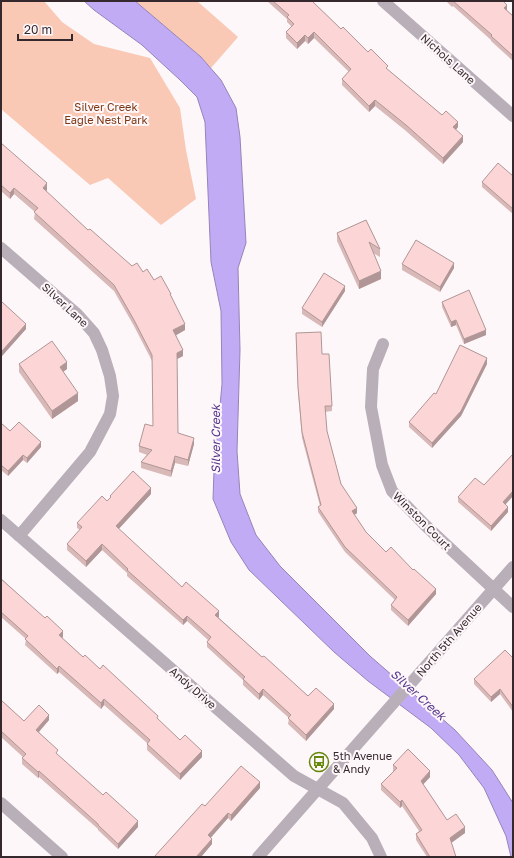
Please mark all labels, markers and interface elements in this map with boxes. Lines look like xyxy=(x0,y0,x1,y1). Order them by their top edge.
scale bar xyxy=(18,16,72,42)
text: 20 m xyxy=(24,22,52,37)
street label: Nichols Lane xyxy=(419,31,478,86)
park label: Silver Creek Eagle Nest Park xyxy=(64,100,148,126)
street label: Silver Lane xyxy=(40,280,91,329)
water label: Silver Creek xyxy=(208,403,223,474)
street label: Winston Court xyxy=(391,489,454,552)
street label: North 5th Avenue xyxy=(413,600,484,679)
street label: Andy Drive xyxy=(168,664,219,711)
water label: Silver Creek xyxy=(388,666,450,724)
place label: 5th Avenue & Andy xyxy=(333,749,392,775)
bus stop icon: 5th Avenue & Andy xyxy=(308,751,330,773)

